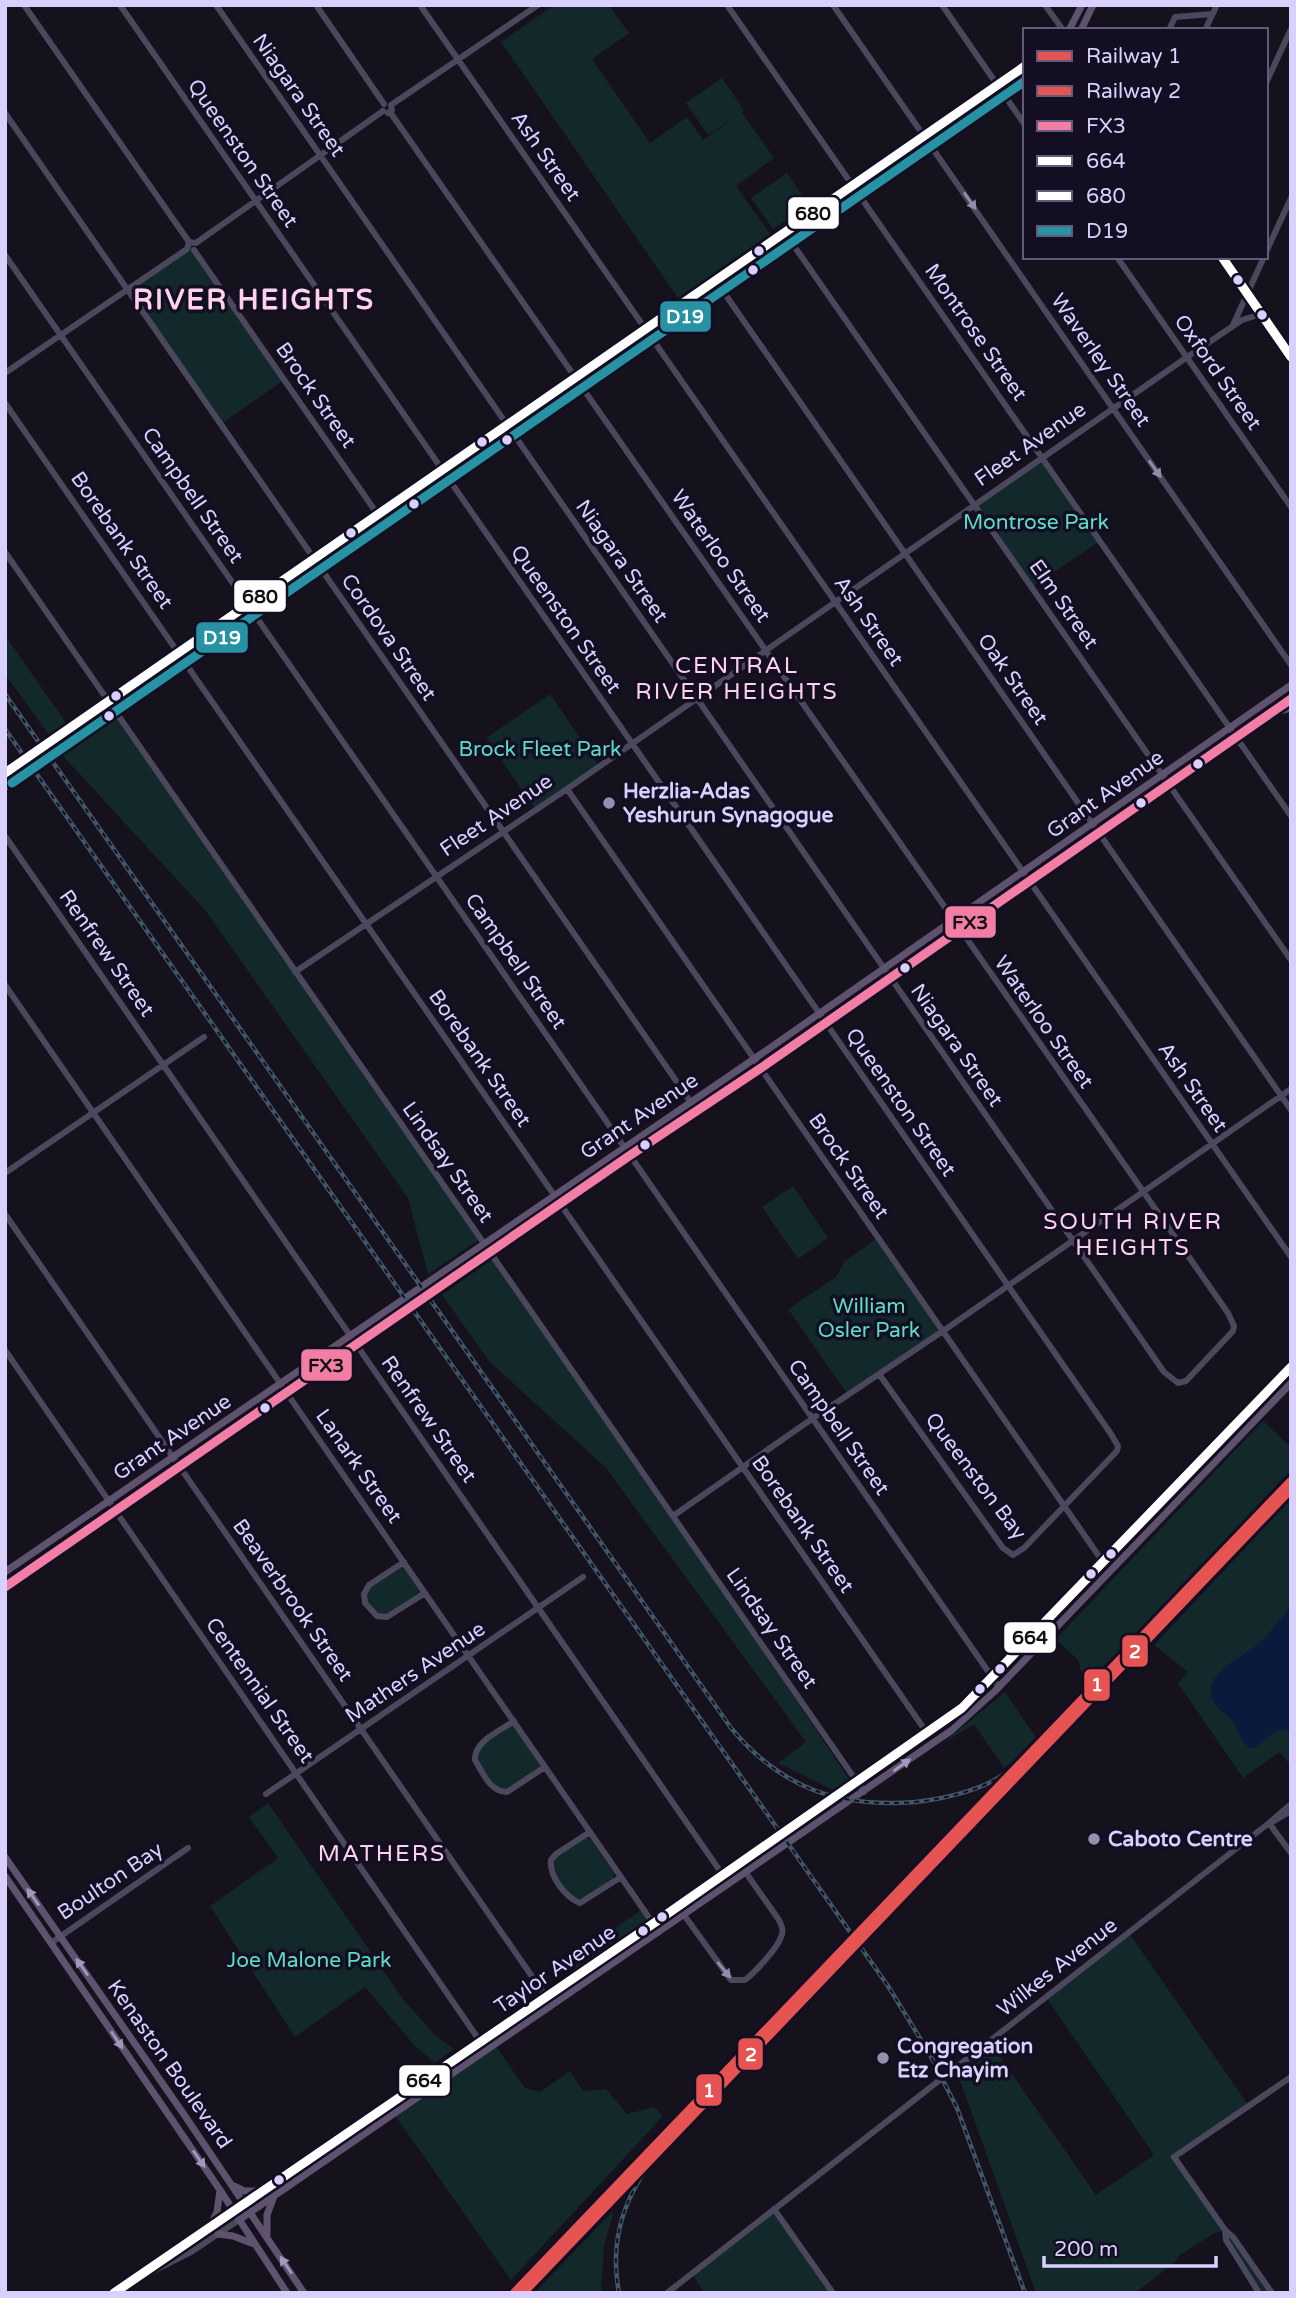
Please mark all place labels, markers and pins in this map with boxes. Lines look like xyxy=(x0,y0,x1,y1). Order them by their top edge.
unlabelled marker xyxy=(752,244,766,258)
unlabelled marker xyxy=(746,263,760,277)
unlabelled marker xyxy=(1231,273,1245,287)
unlabelled marker xyxy=(1255,308,1269,322)
unlabelled marker xyxy=(500,433,514,447)
unlabelled marker xyxy=(475,435,489,449)
unlabelled marker xyxy=(407,497,421,511)
unlabelled marker xyxy=(344,526,358,540)
unlabelled marker xyxy=(109,689,123,703)
unlabelled marker xyxy=(102,709,116,723)
unlabelled marker xyxy=(1191,757,1205,771)
place label: Herzlia-Adas Yeshurun Synagogue xyxy=(623,779,834,828)
marker: Herzlia-Adas Yeshurun Synagogue xyxy=(601,795,617,811)
unlabelled marker xyxy=(1134,796,1148,810)
unlabelled marker xyxy=(898,961,912,975)
unlabelled marker xyxy=(638,1138,652,1152)
unlabelled marker xyxy=(258,1401,272,1415)
unlabelled marker xyxy=(1104,1547,1118,1561)
unlabelled marker xyxy=(1084,1567,1098,1581)
unlabelled marker xyxy=(993,1662,1007,1676)
unlabelled marker xyxy=(973,1682,987,1696)
place label: Caboto Centre xyxy=(1108,1827,1253,1852)
marker: Caboto Centre xyxy=(1086,1831,1102,1847)
unlabelled marker xyxy=(655,1910,669,1924)
unlabelled marker xyxy=(636,1924,650,1938)
place label: Congregation Etz Chayim xyxy=(897,2034,1033,2083)
marker: Congregation Etz Chayim xyxy=(875,2050,891,2066)
unlabelled marker xyxy=(272,2173,286,2187)

